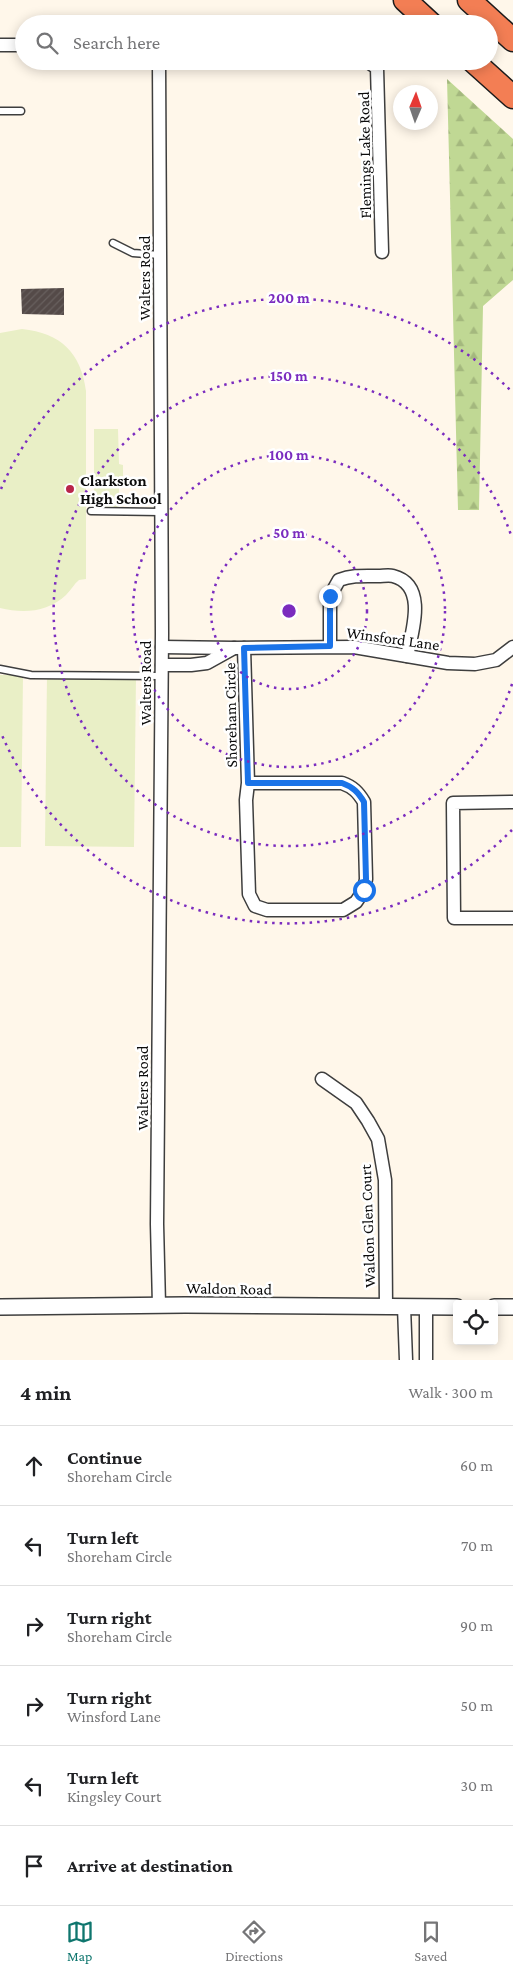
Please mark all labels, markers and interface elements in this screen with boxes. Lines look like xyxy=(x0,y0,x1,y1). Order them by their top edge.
search box xyxy=(15,15,498,70)
icon: search xyxy=(33,29,61,57)
text: Search here xyxy=(73,32,160,53)
north arrow xyxy=(393,85,438,130)
street label: Flemings Lake Road xyxy=(355,91,375,219)
street label: Walters Road xyxy=(136,235,153,321)
text: 200 m xyxy=(268,290,310,306)
text: 150 m xyxy=(270,368,308,384)
text: 100 m xyxy=(269,447,309,463)
place label: Clarkston High School xyxy=(80,472,162,507)
marker: Clarkston High School xyxy=(64,483,76,495)
text: 50 m xyxy=(273,525,305,541)
route end xyxy=(319,585,342,608)
centre of rings xyxy=(280,602,298,620)
street label: Winsford Lane xyxy=(345,624,441,653)
street label: Walters Road xyxy=(137,640,154,726)
street label: Shoreham Circle xyxy=(221,662,240,768)
route start xyxy=(353,879,376,902)
street label: Walters Road xyxy=(134,1045,151,1131)
street label: Waldon Glen Court xyxy=(357,1163,378,1288)
street label: Waldon Road xyxy=(186,1279,273,1298)
map controls xyxy=(453,1300,498,1345)
button: locate xyxy=(453,1300,498,1345)
text: 4 min xyxy=(20,1381,71,1405)
text: Walk · 300 m xyxy=(408,1384,493,1401)
text: Continue xyxy=(67,1447,142,1468)
icon: ahead xyxy=(20,1452,48,1480)
text: 60 m xyxy=(460,1457,493,1474)
text: Shoreham Circle xyxy=(67,1468,172,1485)
text: Turn left xyxy=(67,1527,139,1548)
icon: left xyxy=(20,1532,48,1560)
text: 70 m xyxy=(461,1537,493,1554)
text: Shoreham Circle xyxy=(67,1548,172,1565)
text: Turn right xyxy=(67,1607,152,1628)
icon: right xyxy=(20,1612,48,1640)
text: 90 m xyxy=(460,1617,493,1634)
text: Shoreham Circle xyxy=(67,1628,172,1645)
text: Turn right xyxy=(67,1687,152,1708)
icon: right xyxy=(20,1692,48,1720)
text: 50 m xyxy=(461,1697,493,1714)
text: Winsford Lane xyxy=(67,1708,161,1725)
text: Turn left xyxy=(67,1767,139,1788)
icon: left xyxy=(20,1772,48,1800)
text: 30 m xyxy=(461,1777,493,1794)
text: Kingsley Court xyxy=(67,1788,161,1805)
icon: arrive xyxy=(20,1852,48,1880)
text: Arrive at destination xyxy=(67,1855,233,1876)
tab: Map xyxy=(66,1918,94,1964)
tab: Directions xyxy=(225,1918,283,1964)
tab: Saved xyxy=(414,1918,447,1964)

